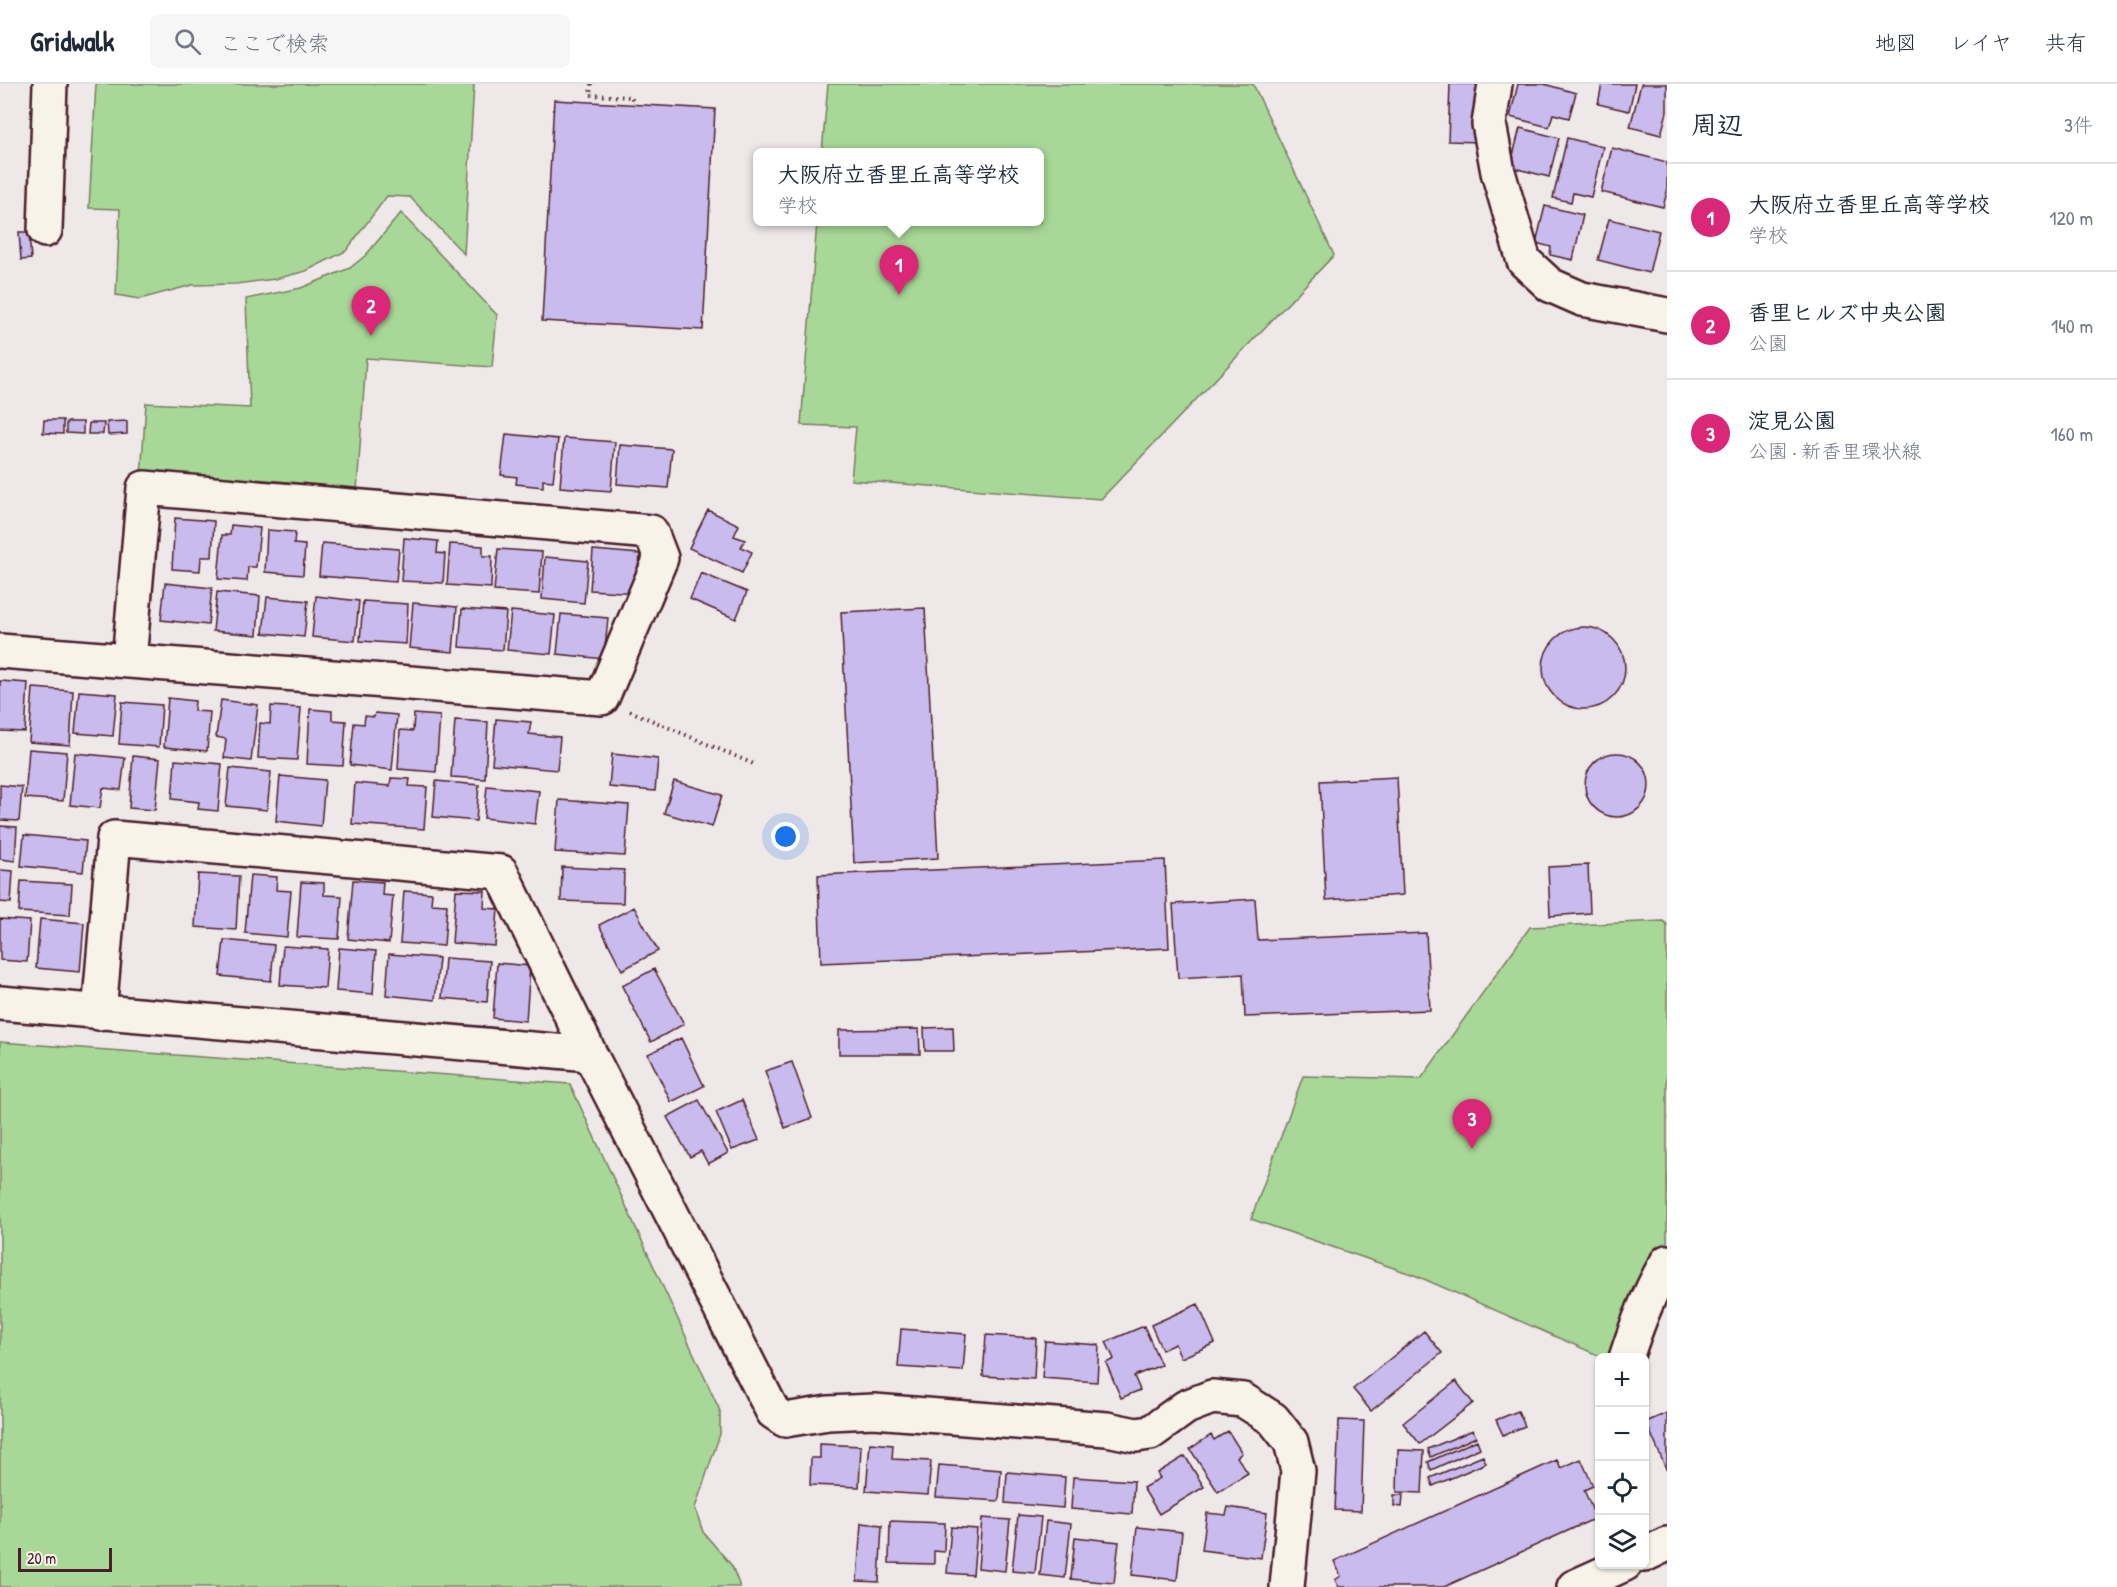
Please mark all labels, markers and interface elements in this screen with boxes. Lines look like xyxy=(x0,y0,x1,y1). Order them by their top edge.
search box xyxy=(150,14,570,68)
text: Gridwalk xyxy=(30,22,114,60)
icon: search xyxy=(171,25,204,58)
text: ここで検索 xyxy=(219,28,329,58)
text: 地図 xyxy=(1875,28,1917,57)
text: レイヤ xyxy=(1950,28,2012,57)
text: 共有 xyxy=(2045,28,2087,57)
text: 周辺 xyxy=(1691,107,1743,142)
text: 3件 xyxy=(2064,111,2093,138)
popup xyxy=(753,148,1044,226)
text: 大阪府立香里丘高等学校 xyxy=(777,159,1020,189)
text: 大阪府立香里丘高等学校 xyxy=(1748,189,1990,219)
text: 学校 xyxy=(777,191,817,218)
text: 1 xyxy=(1707,204,1714,231)
text: 120 m xyxy=(2049,204,2093,231)
text: 学校 xyxy=(1748,221,1788,248)
pin: 1 xyxy=(880,246,918,295)
pin: 2 xyxy=(352,286,391,336)
text: 香里ヒルズ中央公園 xyxy=(1748,297,1946,327)
text: 2 xyxy=(1706,312,1715,339)
text: 140 m xyxy=(2051,312,2093,339)
text: 公園 xyxy=(1748,329,1788,356)
text: 淀見公園 xyxy=(1748,405,1836,435)
text: 3 xyxy=(1706,420,1715,447)
text: 160 m xyxy=(2051,420,2093,447)
text: 公園 · 新香里環状線 xyxy=(1748,437,1921,464)
your location xyxy=(771,822,800,851)
pin: 3 xyxy=(1452,1100,1492,1149)
map controls xyxy=(1595,1353,1649,1569)
button: + xyxy=(1595,1353,1649,1407)
button: − xyxy=(1595,1407,1649,1461)
button: locate xyxy=(1595,1461,1649,1515)
button: layers xyxy=(1595,1515,1649,1569)
scale bar xyxy=(18,1545,112,1572)
text: 20 m xyxy=(27,1547,56,1569)

